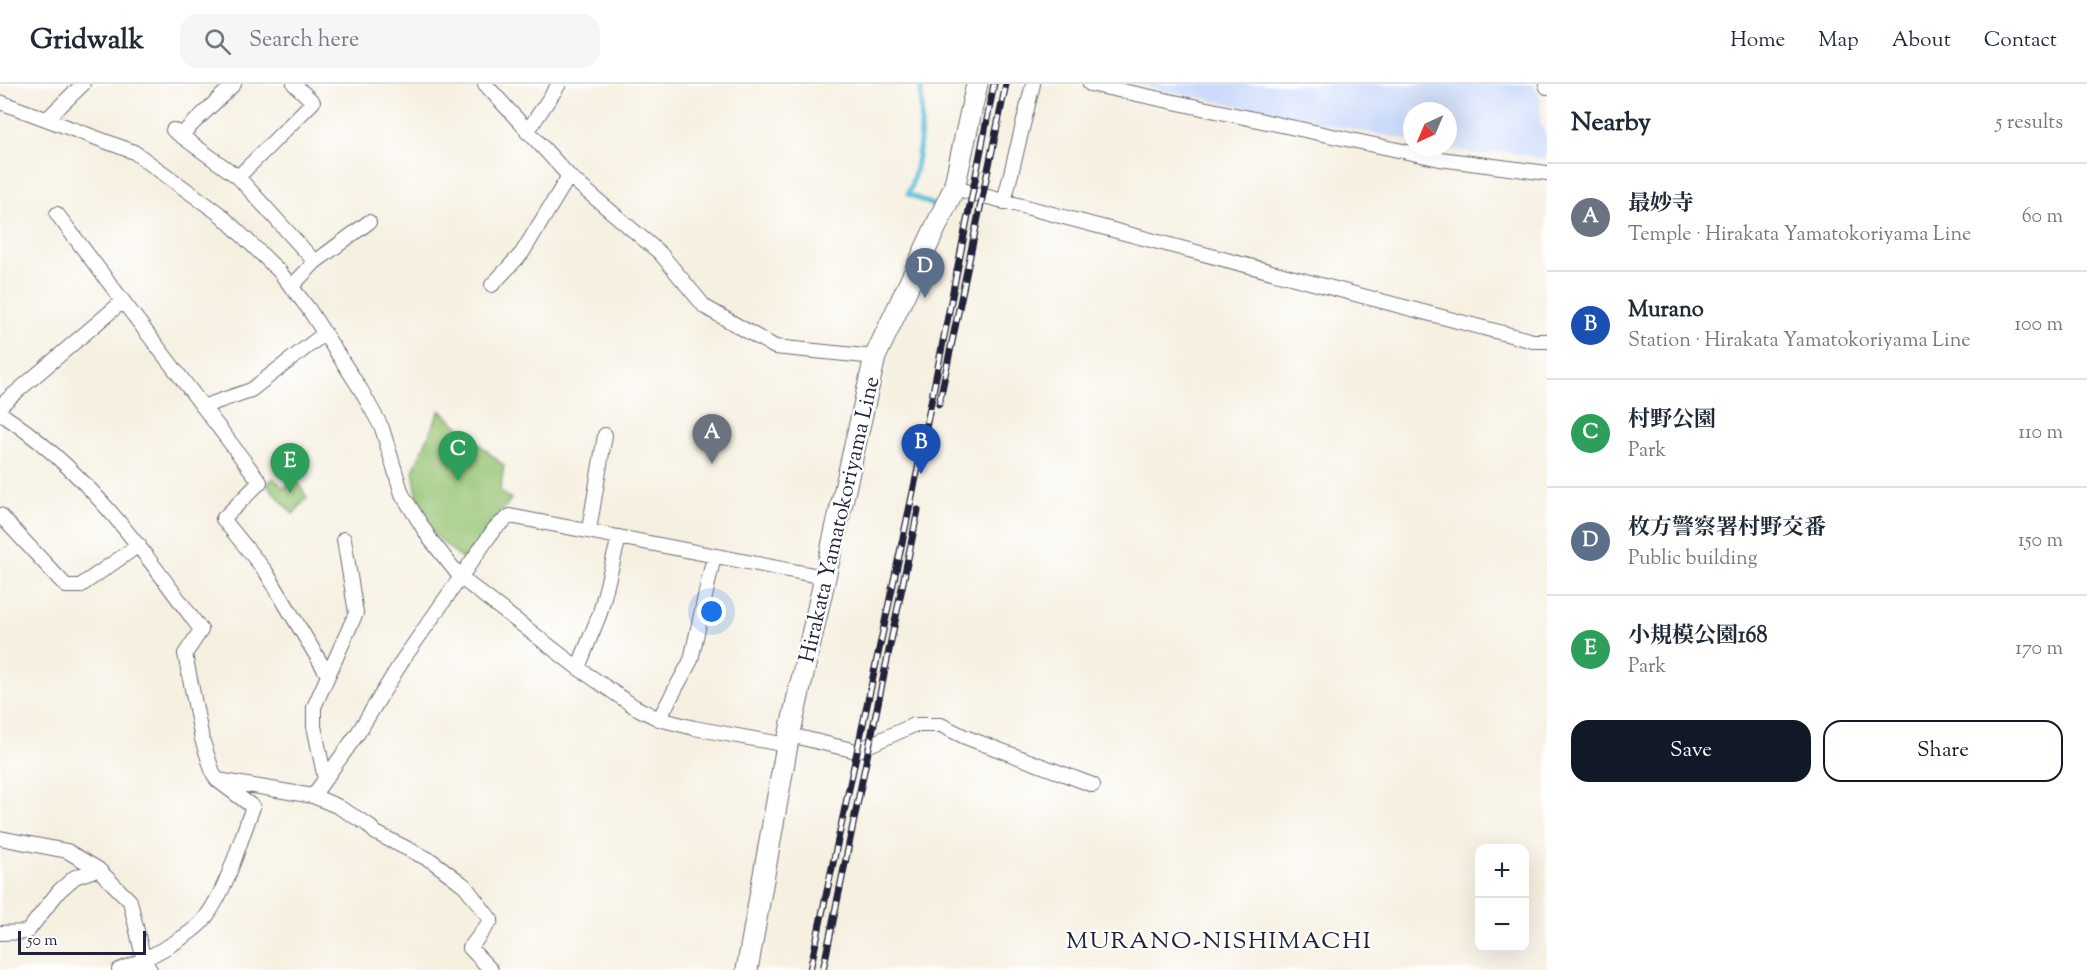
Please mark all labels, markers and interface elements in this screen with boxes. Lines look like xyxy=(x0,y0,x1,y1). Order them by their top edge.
search box xyxy=(180,14,600,68)
text: Gridwalk xyxy=(30,21,144,61)
icon: search xyxy=(201,25,234,58)
text: Search here xyxy=(249,25,359,57)
text: Home xyxy=(1730,26,1785,56)
text: Map xyxy=(1818,26,1859,56)
text: About xyxy=(1892,26,1951,56)
text: Contact xyxy=(1984,26,2057,56)
north arrow xyxy=(1403,102,1457,156)
text: Nearby xyxy=(1571,105,1651,142)
text: 5 results xyxy=(1996,109,2063,138)
text: 最妙寺 xyxy=(1628,189,1694,221)
text: A xyxy=(1582,203,1599,232)
text: 60 m xyxy=(2022,203,2063,232)
text: Temple · Hirakata Yamatokoriyama Line xyxy=(1628,221,1971,250)
pin: D xyxy=(906,248,944,298)
text: Murano xyxy=(1628,295,1704,327)
text: B xyxy=(1584,311,1597,340)
text: 100 m xyxy=(2014,311,2063,340)
text: Station · Hirakata Yamatokoriyama Line xyxy=(1628,327,1971,356)
street label: Hirakata Yamatokoriyama Line xyxy=(792,373,889,666)
text: 村野公園 xyxy=(1628,405,1716,437)
pin: A xyxy=(692,414,732,464)
text: C xyxy=(1582,419,1599,448)
text: 110 m xyxy=(2018,419,2063,448)
pin: B xyxy=(902,424,940,474)
pin: C xyxy=(438,432,478,481)
text: Park xyxy=(1628,437,1666,466)
pin: E xyxy=(270,444,310,493)
text: 枚方警察署村野交番 xyxy=(1628,513,1826,545)
text: D xyxy=(1583,527,1598,556)
text: 150 m xyxy=(2018,527,2063,556)
text: Public building xyxy=(1628,545,1758,574)
your location xyxy=(697,597,726,626)
text: 小規模公園168 xyxy=(1628,621,1767,653)
text: E xyxy=(1584,635,1597,664)
text: 170 m xyxy=(2015,635,2063,664)
text: Park xyxy=(1628,653,1666,682)
button: Save xyxy=(1571,720,1811,782)
button: Share xyxy=(1823,720,2063,782)
map controls xyxy=(1475,844,1529,952)
button: + xyxy=(1475,844,1529,898)
button: − xyxy=(1475,898,1529,952)
district label: MURANO-NISHIMACHI xyxy=(1066,925,1372,959)
scale bar xyxy=(18,928,146,956)
text: 50 m xyxy=(27,930,58,953)

